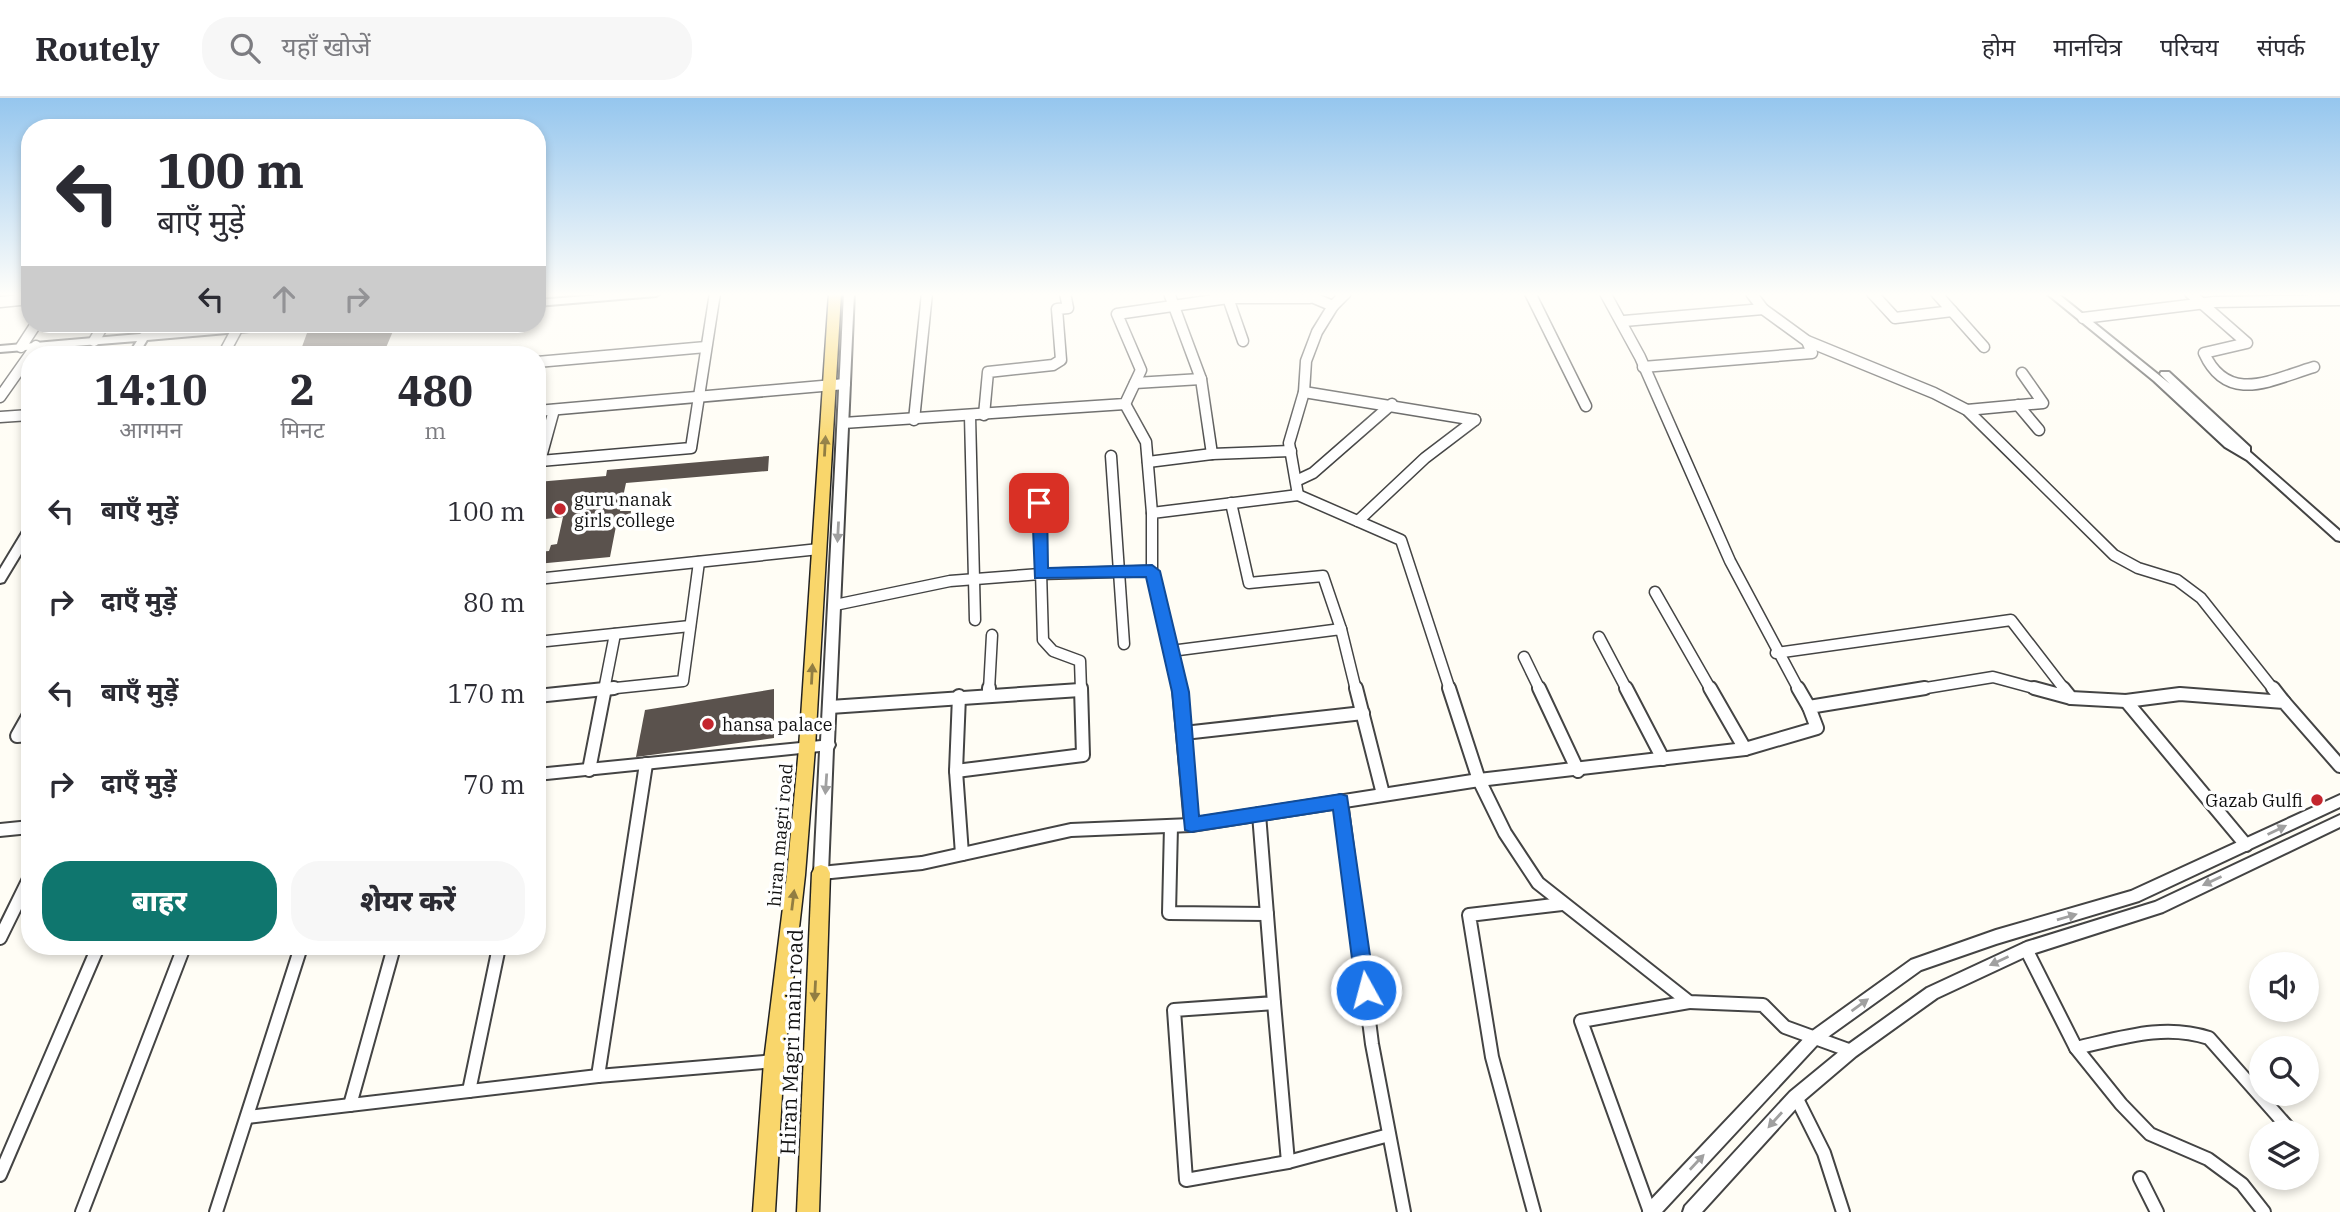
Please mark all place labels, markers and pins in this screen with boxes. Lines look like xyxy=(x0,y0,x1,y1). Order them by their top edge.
pin xyxy=(1009,473,1069,533)
place label: guru nanak girls college xyxy=(574,488,675,532)
marker: guru nanak girls college xyxy=(552,501,568,517)
place label: hansa palace xyxy=(722,713,832,736)
marker: hansa palace xyxy=(700,716,716,732)
place label: Gazab Gulfi xyxy=(2205,789,2303,812)
marker: Gazab Gulfi xyxy=(2309,792,2325,808)

